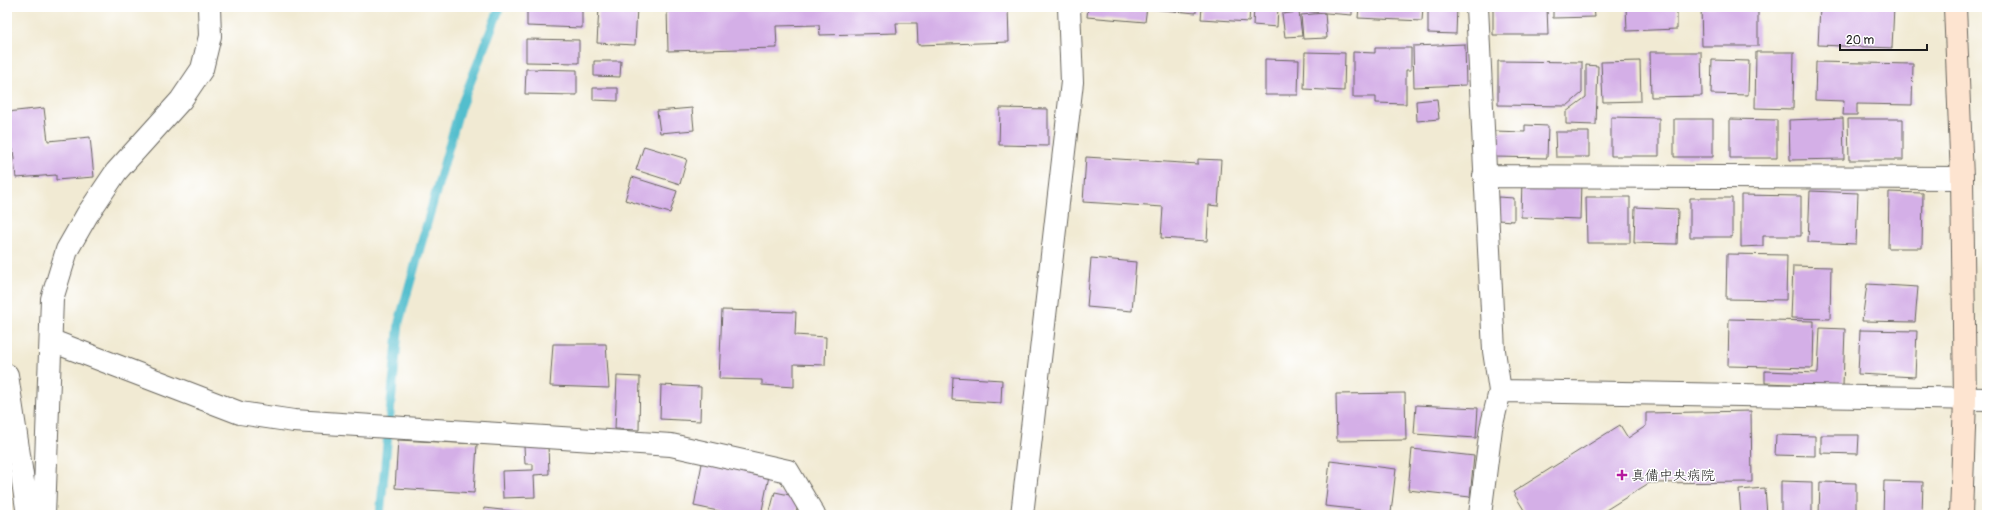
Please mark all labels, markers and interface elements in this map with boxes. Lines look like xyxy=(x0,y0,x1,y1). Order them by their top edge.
scale bar xyxy=(1840,26,1927,52)
text: 20 m xyxy=(1846,33,1875,48)
place label: 真備中央病院 xyxy=(1631,467,1715,484)
marker: 真備中央病院 xyxy=(1616,469,1628,481)

